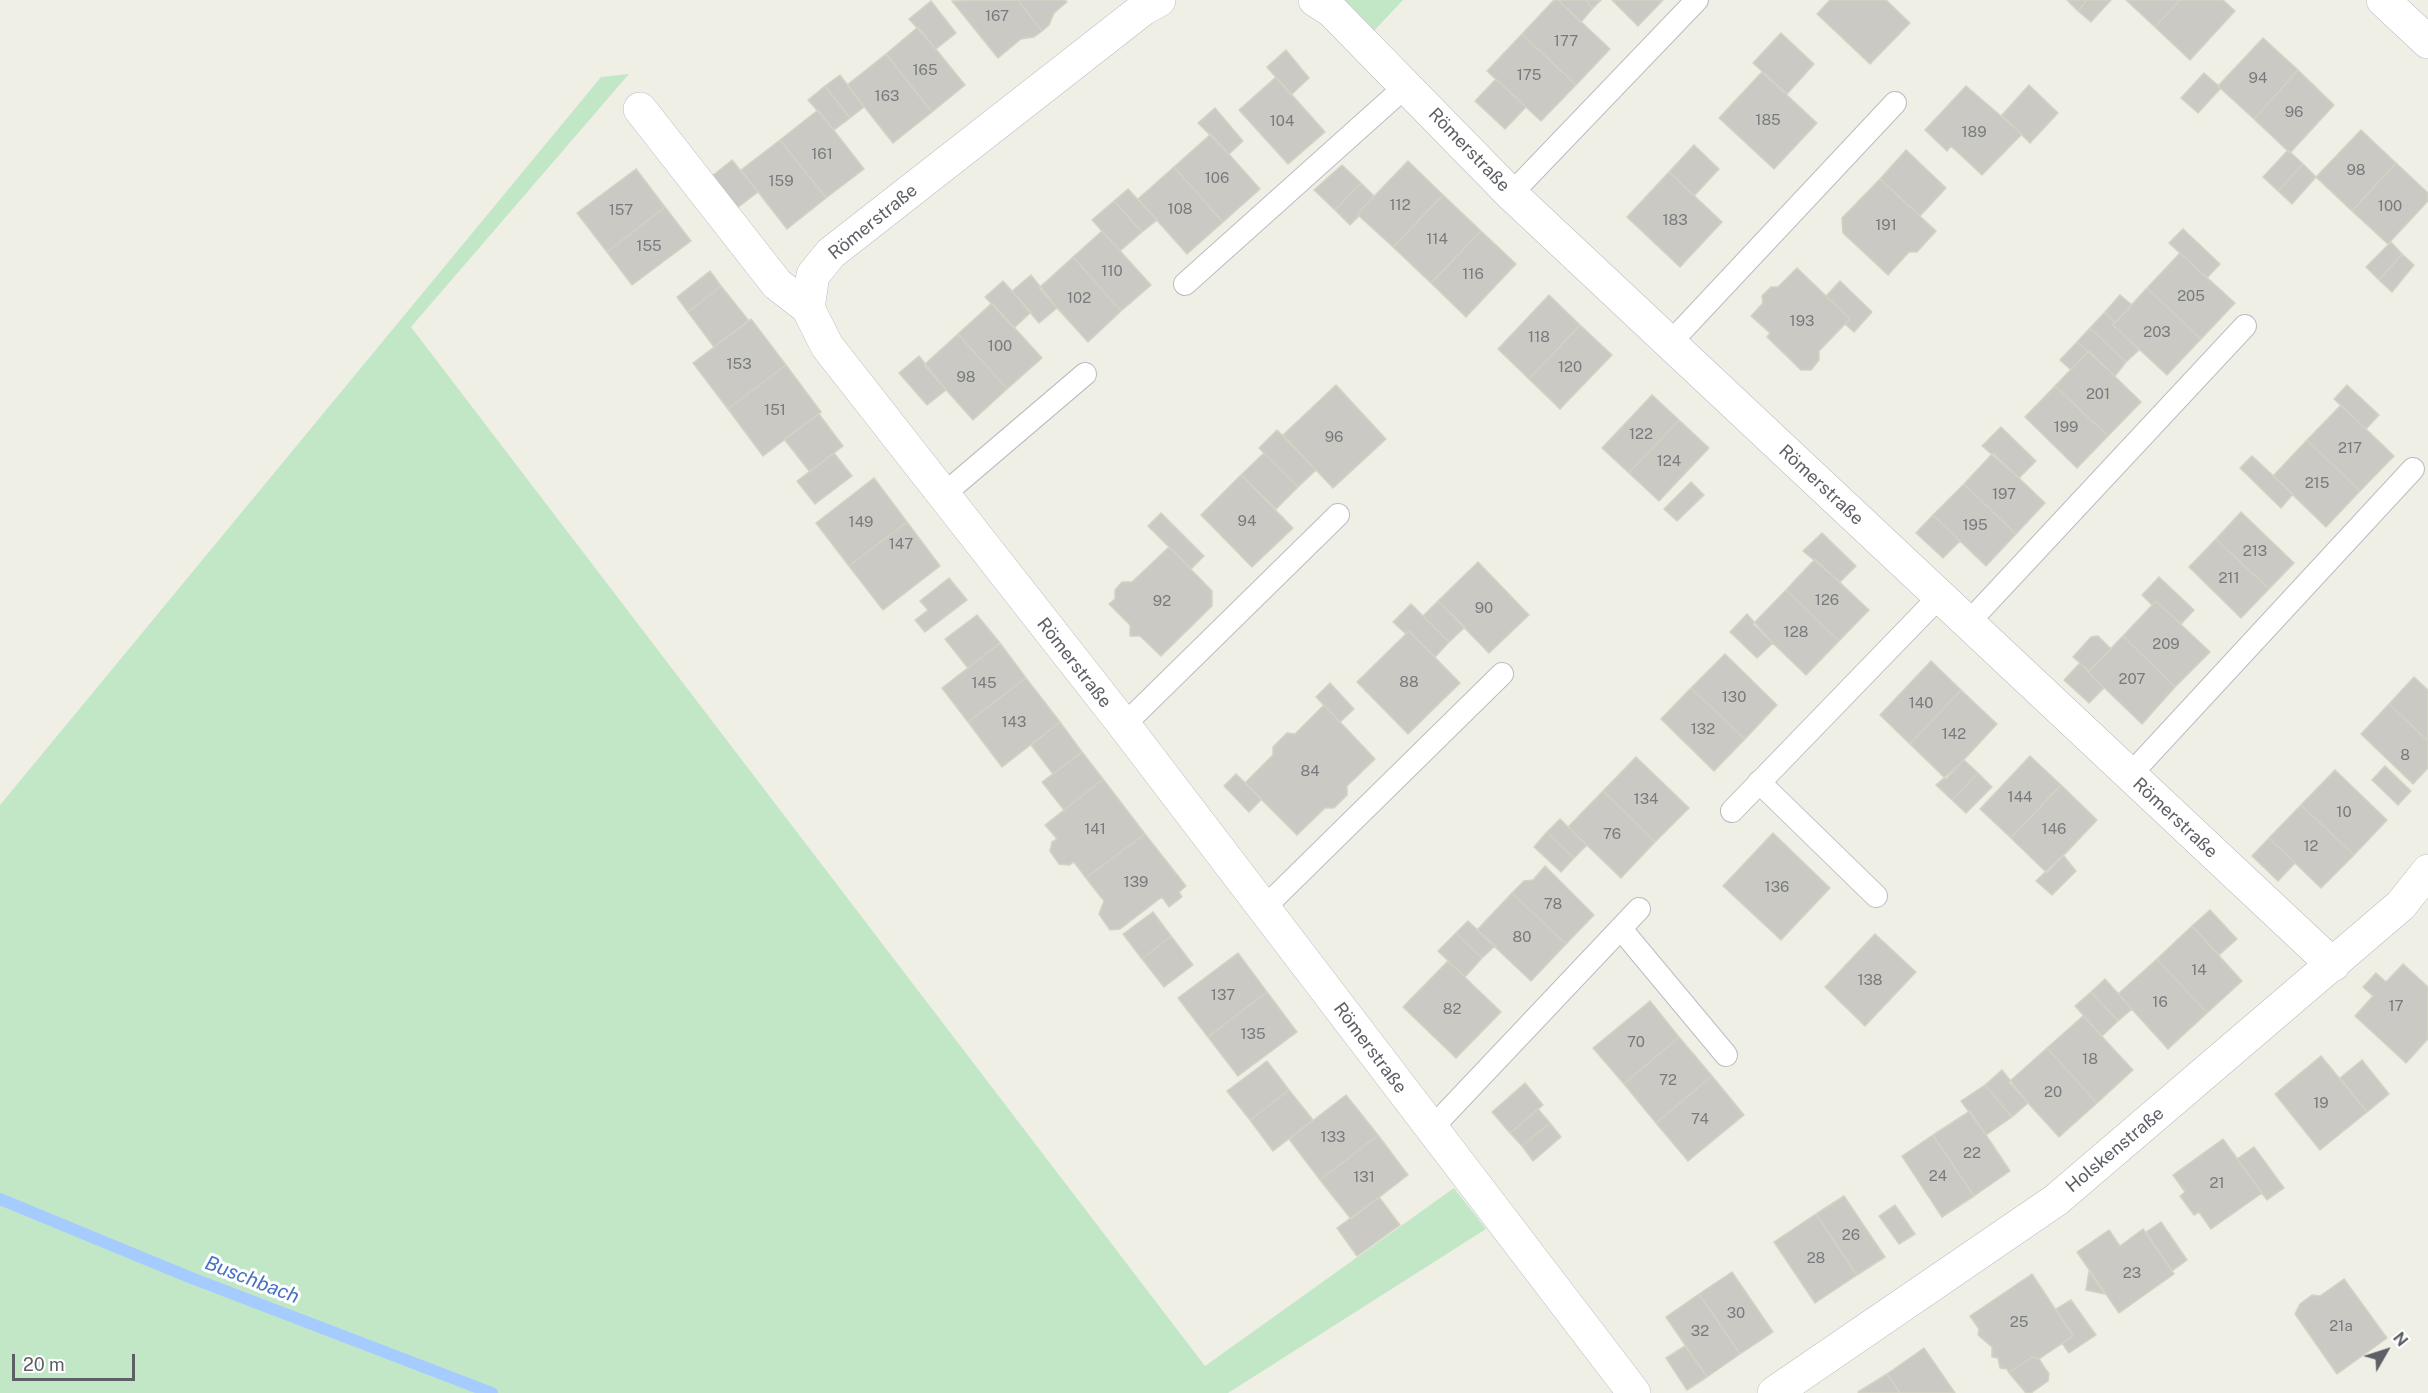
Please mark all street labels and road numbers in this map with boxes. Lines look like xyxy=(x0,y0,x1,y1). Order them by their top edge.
street label: Römerstraße xyxy=(1424,104,1514,196)
street label: Römerstraße xyxy=(824,180,922,264)
street label: Römerstraße xyxy=(1774,440,1868,530)
street label: Römerstraße xyxy=(1032,614,1116,712)
street label: Römerstraße xyxy=(2128,773,2222,863)
street label: Römerstraße xyxy=(1329,998,1411,1098)
street label: Holskenstraße xyxy=(2061,1103,2169,1197)

